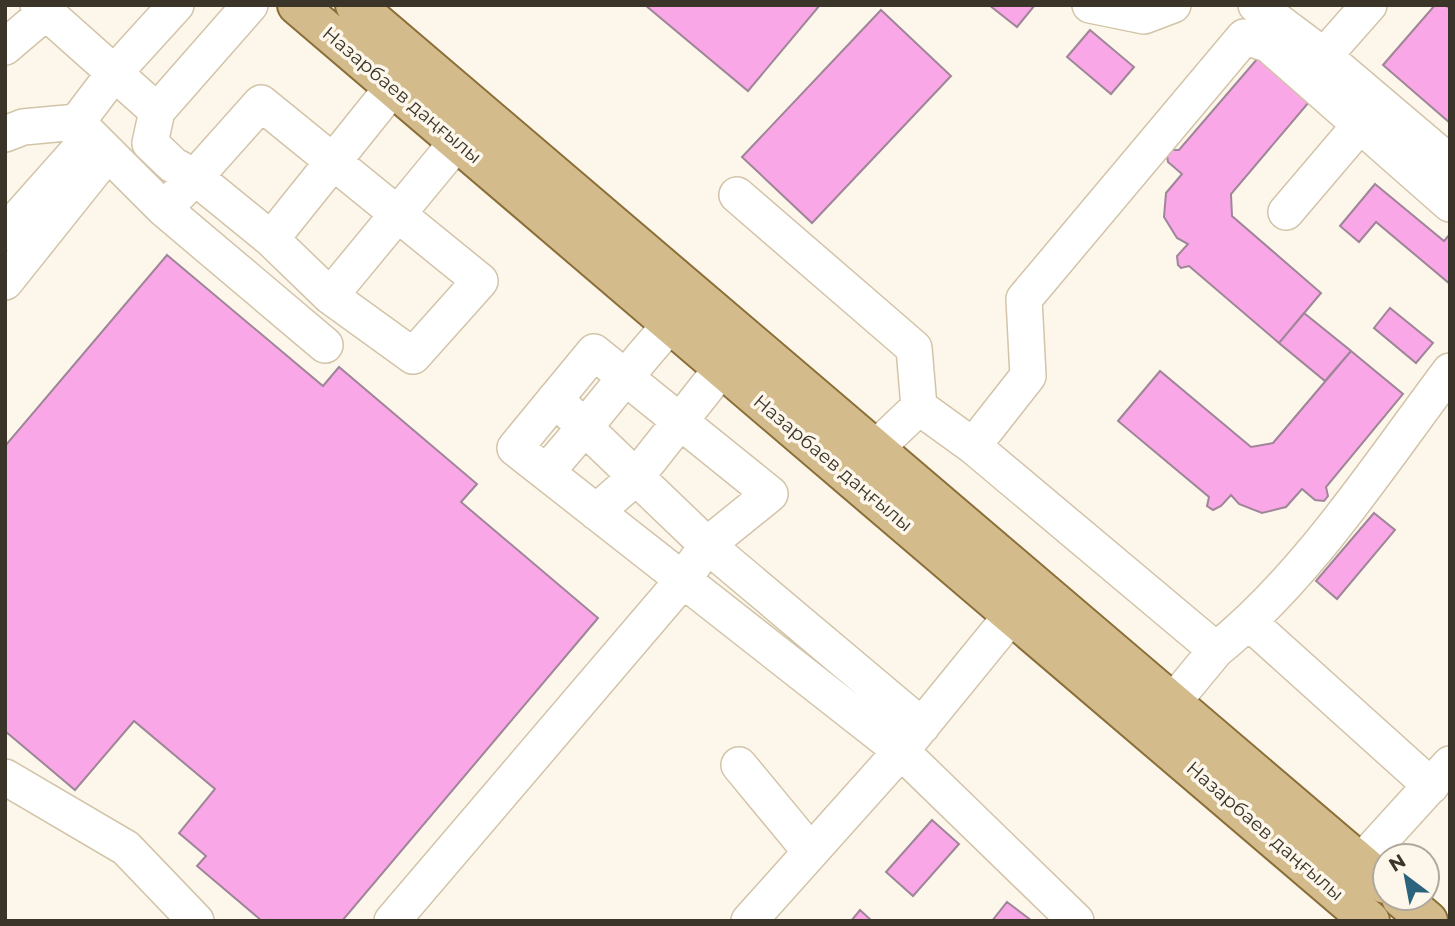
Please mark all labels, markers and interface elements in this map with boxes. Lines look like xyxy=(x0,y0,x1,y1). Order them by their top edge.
street label: Назарбаев даңғылы xyxy=(318,22,486,168)
street label: Назарбаев даңғылы xyxy=(749,390,917,536)
street label: Назарбаев даңғылы xyxy=(1182,756,1348,906)
north arrow xyxy=(1371,842,1441,912)
text: N xyxy=(1385,849,1410,877)

